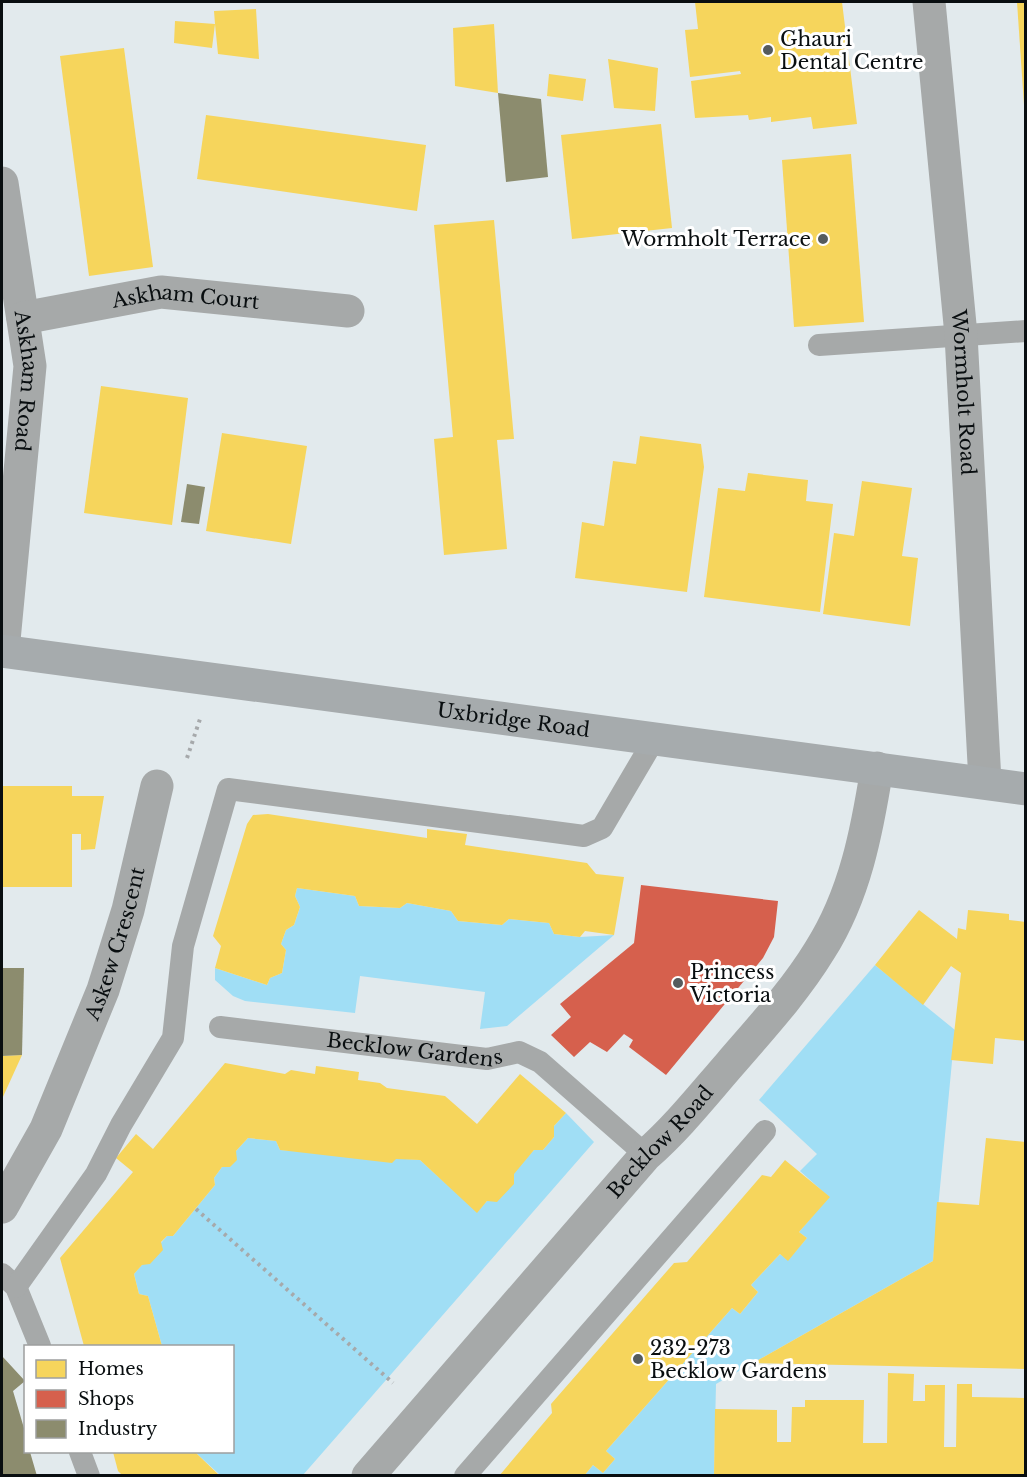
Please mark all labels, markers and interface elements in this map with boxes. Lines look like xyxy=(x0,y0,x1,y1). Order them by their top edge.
place label: Ghauri Dental Centre xyxy=(780,27,923,74)
marker: Ghauri Dental Centre xyxy=(761,43,775,57)
place label: Wormholt Terrace xyxy=(620,227,811,251)
marker: Wormholt Terrace xyxy=(816,232,830,246)
street label: Askham Court xyxy=(109,280,261,314)
street label: Wormholt Road xyxy=(947,307,981,476)
street label: Askham Road xyxy=(9,308,43,453)
street label: Uxbridge Road xyxy=(435,698,591,742)
street label: Askew Crescent xyxy=(80,864,150,1024)
place label: Princess Victoria xyxy=(689,960,774,1007)
marker: Princess Victoria xyxy=(671,976,685,990)
street label: Becklow Gardens xyxy=(325,1028,505,1072)
street label: Becklow Road xyxy=(602,1081,718,1203)
place label: 232-273 Becklow Gardens xyxy=(650,1336,827,1383)
legend xyxy=(24,1345,234,1453)
marker: 232-273 Becklow Gardens xyxy=(631,1352,645,1366)
text: Homes xyxy=(78,1358,144,1380)
text: Shops xyxy=(78,1388,134,1410)
text: Industry xyxy=(78,1418,158,1440)

